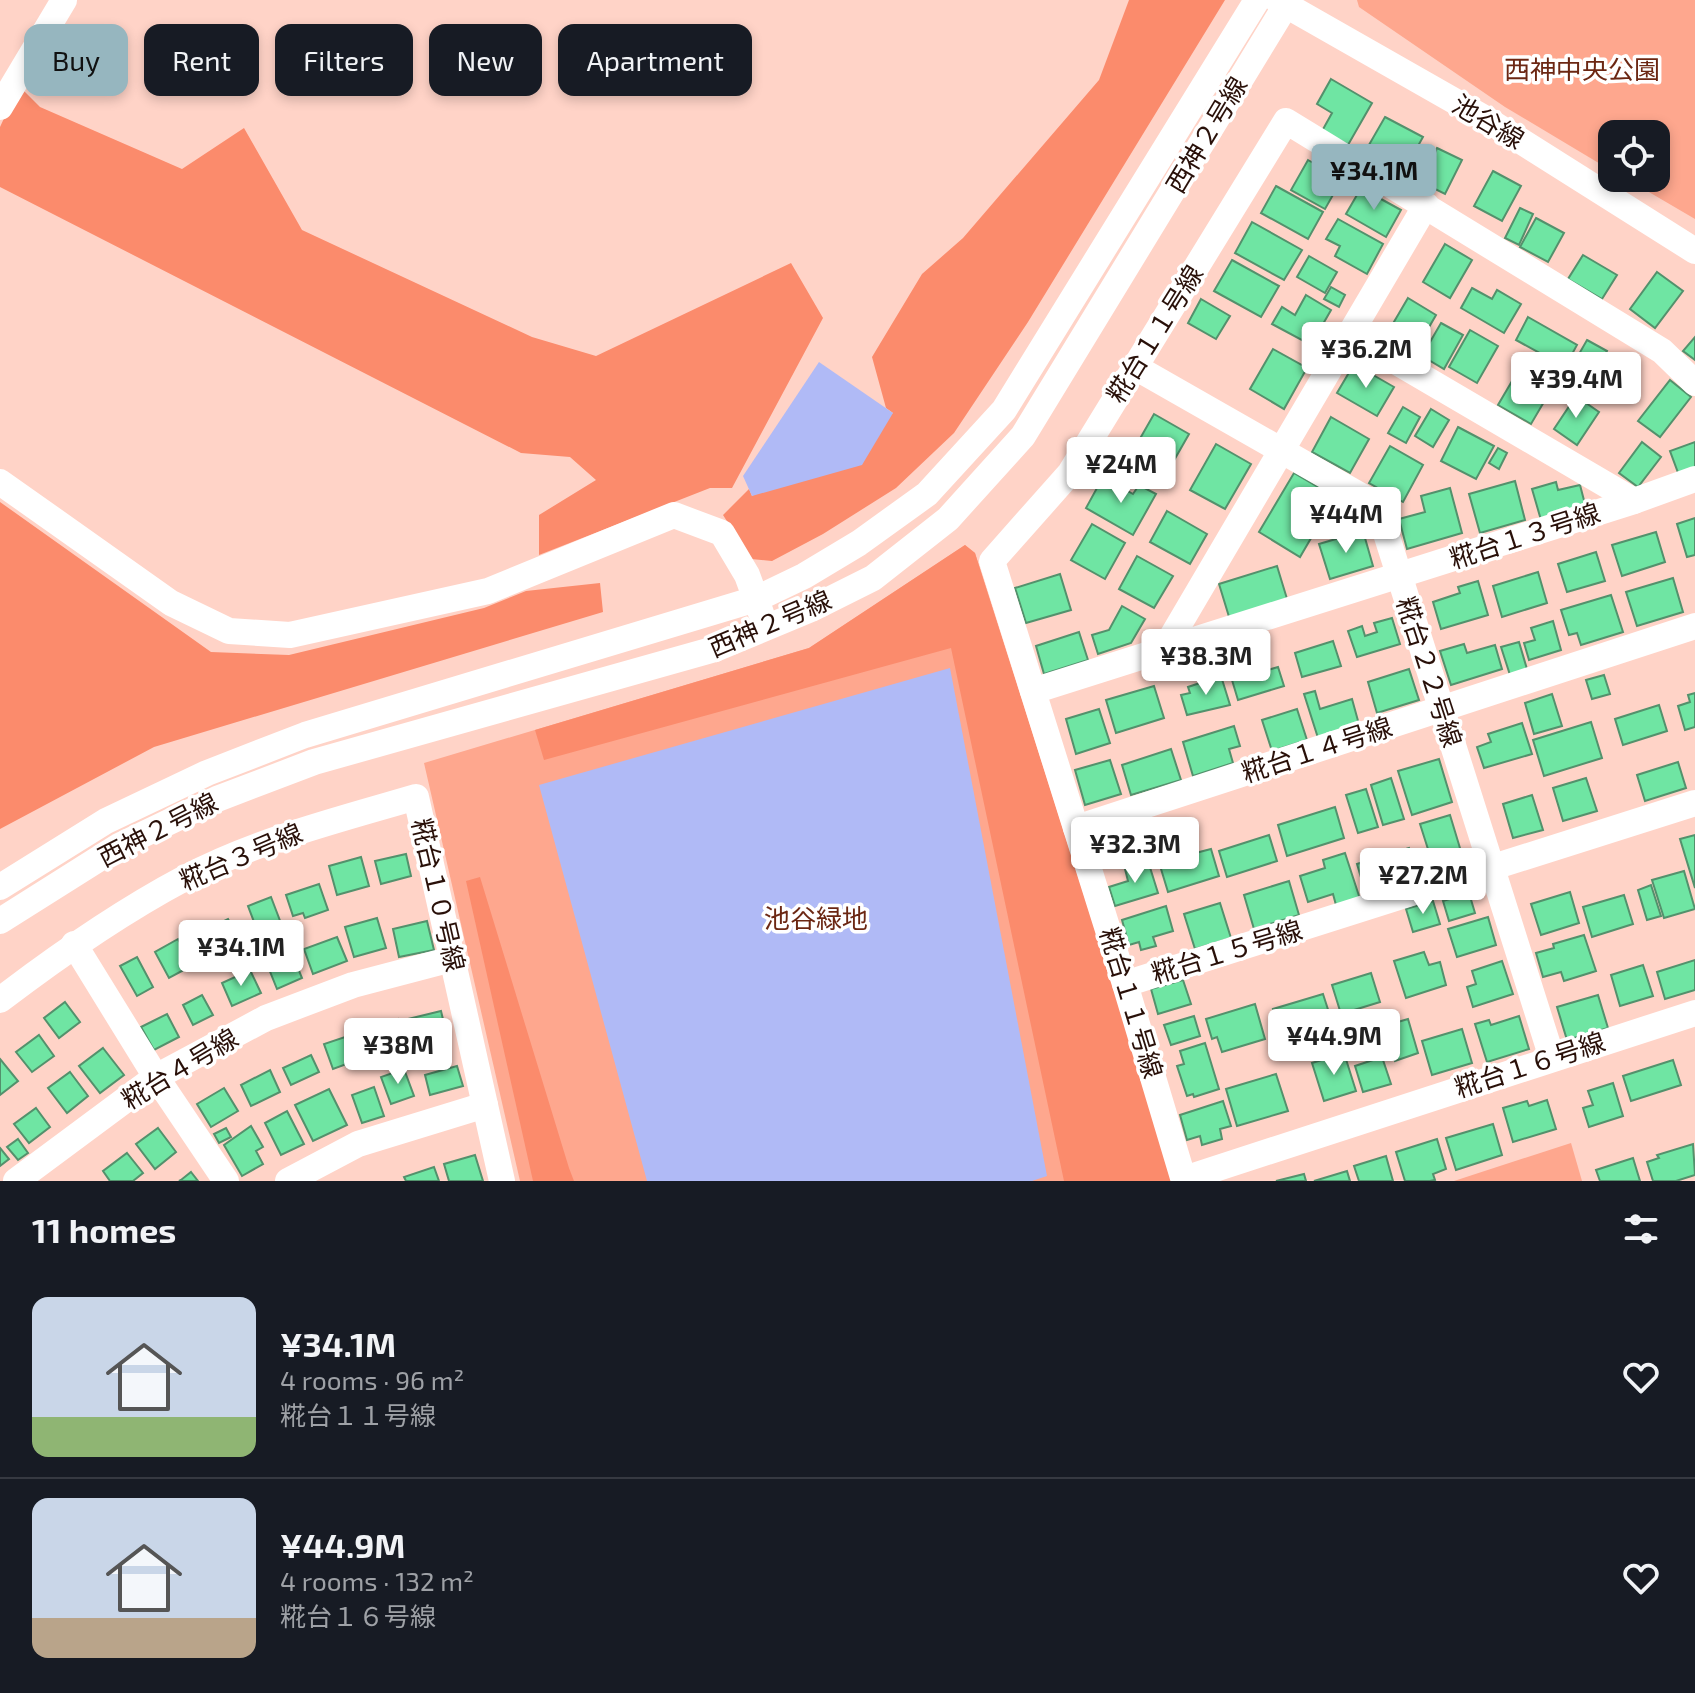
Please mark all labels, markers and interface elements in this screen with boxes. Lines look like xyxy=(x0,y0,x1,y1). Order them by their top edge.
chip: Buy xyxy=(24,24,128,96)
chip: Rent xyxy=(144,24,259,96)
chip: Filters xyxy=(275,24,413,96)
chip: New xyxy=(429,24,542,96)
chip: Apartment xyxy=(558,24,752,96)
park label: 西神中央公園 xyxy=(1504,53,1660,84)
street label: 西神２号線 xyxy=(1159,71,1252,198)
street label: 池谷線 xyxy=(1447,87,1530,154)
map controls xyxy=(1598,120,1670,192)
button: locate xyxy=(1598,120,1670,192)
pin: ¥34.1M xyxy=(1309,144,1439,212)
text: ¥34.1M xyxy=(1330,154,1418,185)
street label: 糀台１１号線 xyxy=(1099,259,1208,408)
pin: ¥36.2M xyxy=(1301,322,1431,390)
text: ¥36.2M xyxy=(1320,332,1412,363)
pin: ¥39.4M xyxy=(1511,352,1641,420)
text: ¥39.4M xyxy=(1529,362,1623,393)
pin: ¥24M xyxy=(1074,437,1168,505)
text: ¥24M xyxy=(1085,447,1157,478)
pin: ¥44M xyxy=(1299,487,1393,555)
street label: 糀台１３号線 xyxy=(1446,496,1604,573)
text: ¥44M xyxy=(1309,497,1383,528)
street label: 西神２号線 xyxy=(704,583,835,662)
street label: 糀台２２号線 xyxy=(1392,593,1469,751)
pin: ¥38.3M xyxy=(1141,629,1271,697)
text: ¥38.3M xyxy=(1159,639,1253,670)
street label: 糀台１４号線 xyxy=(1238,710,1396,787)
street label: 西神２号線 xyxy=(92,785,222,872)
street label: 糀台１０号線 xyxy=(407,815,472,974)
street label: 糀台３号線 xyxy=(175,816,306,895)
pin: ¥32.3M xyxy=(1070,817,1200,885)
text: ¥32.3M xyxy=(1089,827,1181,858)
pin: ¥27.2M xyxy=(1358,848,1488,916)
text: ¥27.2M xyxy=(1378,858,1468,889)
park label: 池谷緑地 xyxy=(764,902,868,933)
street label: 糀台１５号線 xyxy=(1147,913,1306,988)
pin: ¥34.1M xyxy=(176,920,306,988)
street label: 糀台１１号線 xyxy=(1095,923,1170,1082)
text: ¥34.1M xyxy=(197,930,285,961)
pin: ¥44.9M xyxy=(1269,1009,1399,1077)
pin: ¥38M xyxy=(351,1018,445,1086)
text: ¥44.9M xyxy=(1286,1019,1382,1050)
street label: 糀台４号線 xyxy=(116,1021,243,1114)
street label: 糀台１６号線 xyxy=(1451,1025,1609,1102)
text: ¥38M xyxy=(362,1028,434,1059)
icon: filters xyxy=(1619,1207,1663,1251)
text: 11 homes xyxy=(32,1209,176,1250)
text: ¥34.1M xyxy=(280,1323,396,1364)
icon: home xyxy=(96,1329,192,1425)
icon: heart xyxy=(1619,1355,1663,1399)
text: 4 rooms · 96 m² xyxy=(280,1364,464,1395)
text: 糀台１１号線 xyxy=(280,1399,436,1430)
text: ¥44.9M xyxy=(280,1524,405,1565)
icon: home xyxy=(96,1530,192,1626)
icon: heart xyxy=(1619,1556,1663,1600)
text: 4 rooms · 132 m² xyxy=(280,1565,474,1596)
text: 糀台１６号線 xyxy=(280,1600,436,1631)

